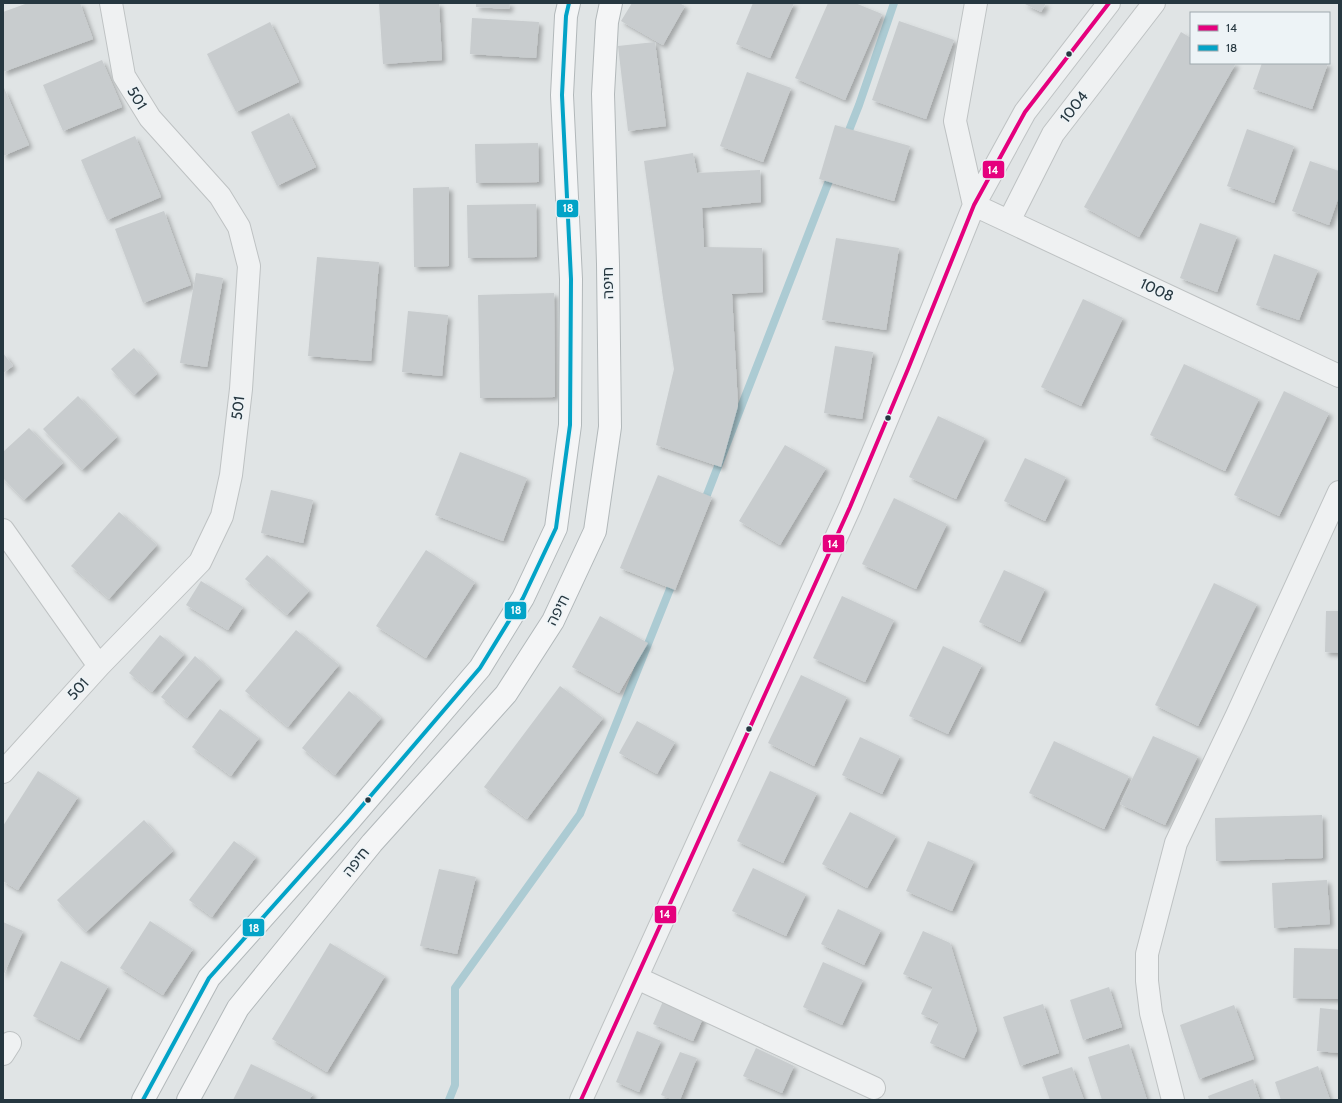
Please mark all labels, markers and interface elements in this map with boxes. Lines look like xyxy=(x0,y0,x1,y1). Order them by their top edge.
legend xyxy=(1190,12,1330,64)
text: 14 xyxy=(1226,20,1237,35)
text: 18 xyxy=(1226,40,1237,55)
unlabelled marker xyxy=(1064,49,1074,59)
street label: 501 xyxy=(123,83,151,113)
street label: 1004 xyxy=(1056,88,1092,126)
line badge: 14 xyxy=(982,160,1005,179)
text: 14 xyxy=(988,163,999,177)
line badge: 18 xyxy=(556,199,579,218)
text: 18 xyxy=(563,201,574,215)
street label: חיפה xyxy=(599,267,617,299)
street label: 1008 xyxy=(1137,274,1177,306)
street label: 501 xyxy=(228,395,248,421)
unlabelled marker xyxy=(883,413,893,423)
line badge: 14 xyxy=(822,534,845,553)
text: 14 xyxy=(828,537,839,551)
street label: חיפה xyxy=(543,591,573,629)
line badge: 18 xyxy=(504,601,527,620)
text: 18 xyxy=(511,603,522,617)
street label: 501 xyxy=(63,674,93,704)
unlabelled marker xyxy=(744,724,754,734)
unlabelled marker xyxy=(363,795,373,805)
street label: חיפה xyxy=(339,844,373,880)
line badge: 14 xyxy=(654,905,677,924)
text: 14 xyxy=(660,907,671,921)
line badge: 18 xyxy=(242,918,265,937)
text: 18 xyxy=(249,921,260,935)

